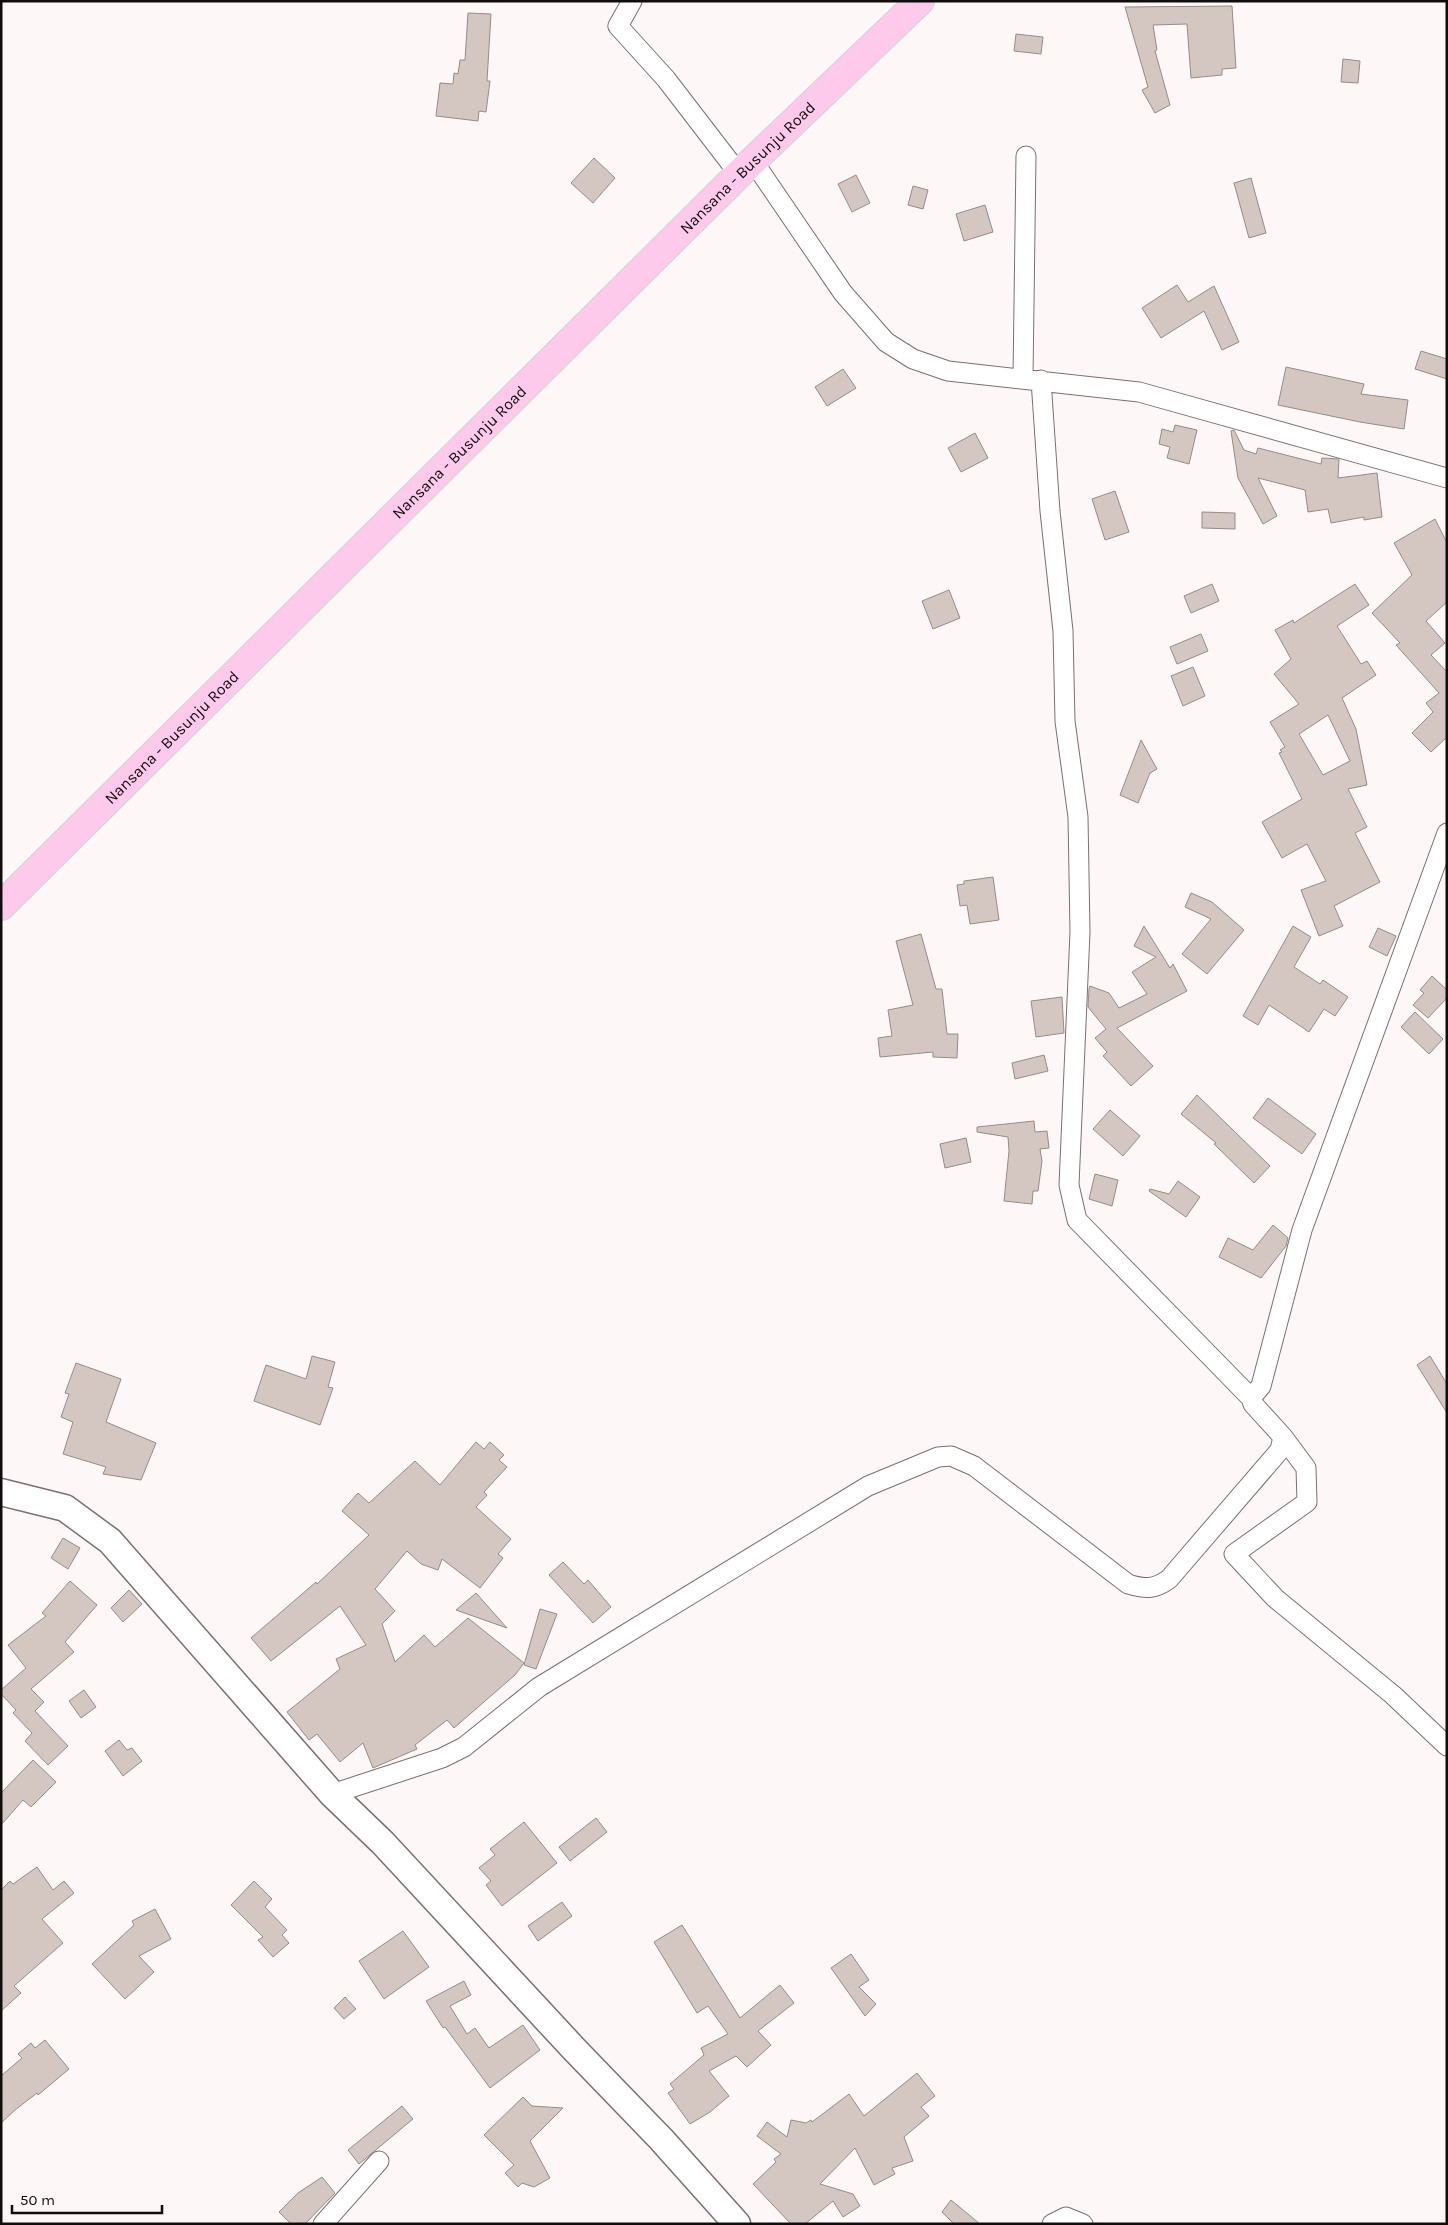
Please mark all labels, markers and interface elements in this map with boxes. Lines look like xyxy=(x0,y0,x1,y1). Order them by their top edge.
street label: Nansana - Busunju Road xyxy=(675,97,819,237)
street label: Nansana - Busunju Road xyxy=(388,381,530,522)
street label: Nansana - Busunju Road xyxy=(100,666,242,808)
scale bar xyxy=(12,2182,162,2214)
text: 50 m xyxy=(20,2191,55,2209)

